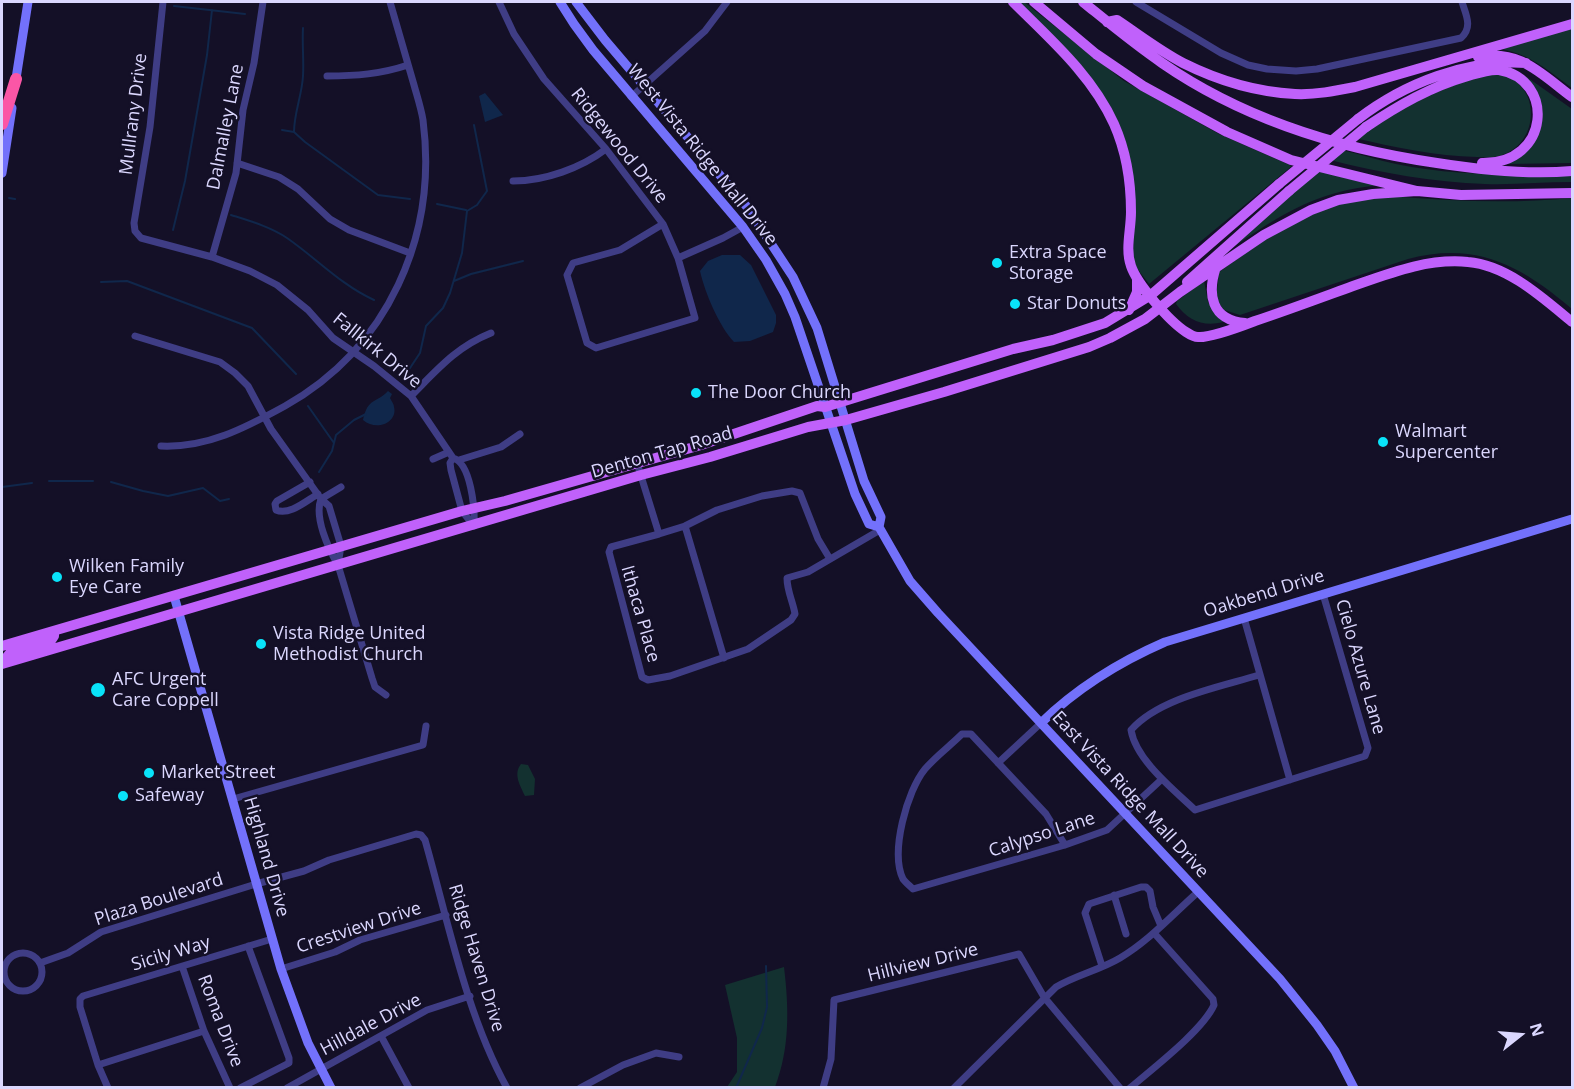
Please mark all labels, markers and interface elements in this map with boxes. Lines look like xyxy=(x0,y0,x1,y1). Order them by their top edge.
street label: Mullrany Drive xyxy=(116,52,152,176)
street label: West Vista Ridge Mall Drive xyxy=(622,60,782,250)
street label: Dalmalley Lane xyxy=(203,62,249,192)
street label: Ridgewood Drive xyxy=(566,84,672,208)
place label: Extra Space Storage xyxy=(1009,242,1106,284)
marker: Extra Space Storage xyxy=(990,256,1004,270)
place label: Star Donuts xyxy=(1027,293,1126,315)
marker: Star Donuts xyxy=(1008,297,1022,311)
street label: Fallkirk Drive xyxy=(328,309,426,393)
place label: The Door Church xyxy=(708,382,851,404)
marker: The Door Church xyxy=(689,386,703,400)
place label: Walmart Supercenter xyxy=(1395,421,1498,464)
street label: Denton Tap Road xyxy=(589,423,735,483)
marker: Walmart Supercenter xyxy=(1376,435,1390,449)
place label: Wilken Family Eye Care xyxy=(69,556,184,598)
street label: Ithaca Place xyxy=(616,563,664,665)
street label: Oakbend Drive xyxy=(1201,565,1327,623)
marker: Wilken Family Eye Care xyxy=(50,570,64,584)
street label: Cielo Azure Lane xyxy=(1330,597,1390,737)
place label: Vista Ridge United Methodist Church xyxy=(273,623,425,666)
marker: Vista Ridge United Methodist Church xyxy=(254,637,268,651)
place label: AFC Urgent Care Coppell xyxy=(112,669,219,712)
marker: AFC Urgent Care Coppell xyxy=(89,681,107,699)
street label: East Vista Ridge Mall Drive xyxy=(1047,707,1213,883)
place label: Market Street xyxy=(161,762,275,784)
marker: Market Street xyxy=(142,766,156,780)
place label: Safeway xyxy=(135,785,204,807)
marker: Safeway xyxy=(116,789,130,803)
street label: Highland Drive xyxy=(239,794,293,920)
street label: Calypso Lane xyxy=(986,808,1098,862)
street label: Plaza Boulevard xyxy=(92,869,226,931)
street label: Ridge Haven Drive xyxy=(443,882,509,1034)
street label: Crestview Drive xyxy=(294,898,424,958)
street label: Sicily Way xyxy=(129,932,213,976)
street label: Hillview Drive xyxy=(865,939,981,987)
street label: Roma Drive xyxy=(192,972,248,1070)
street label: Hilldale Drive xyxy=(317,989,425,1061)
north arrow xyxy=(1490,1005,1550,1065)
text: N xyxy=(1525,1020,1550,1039)

